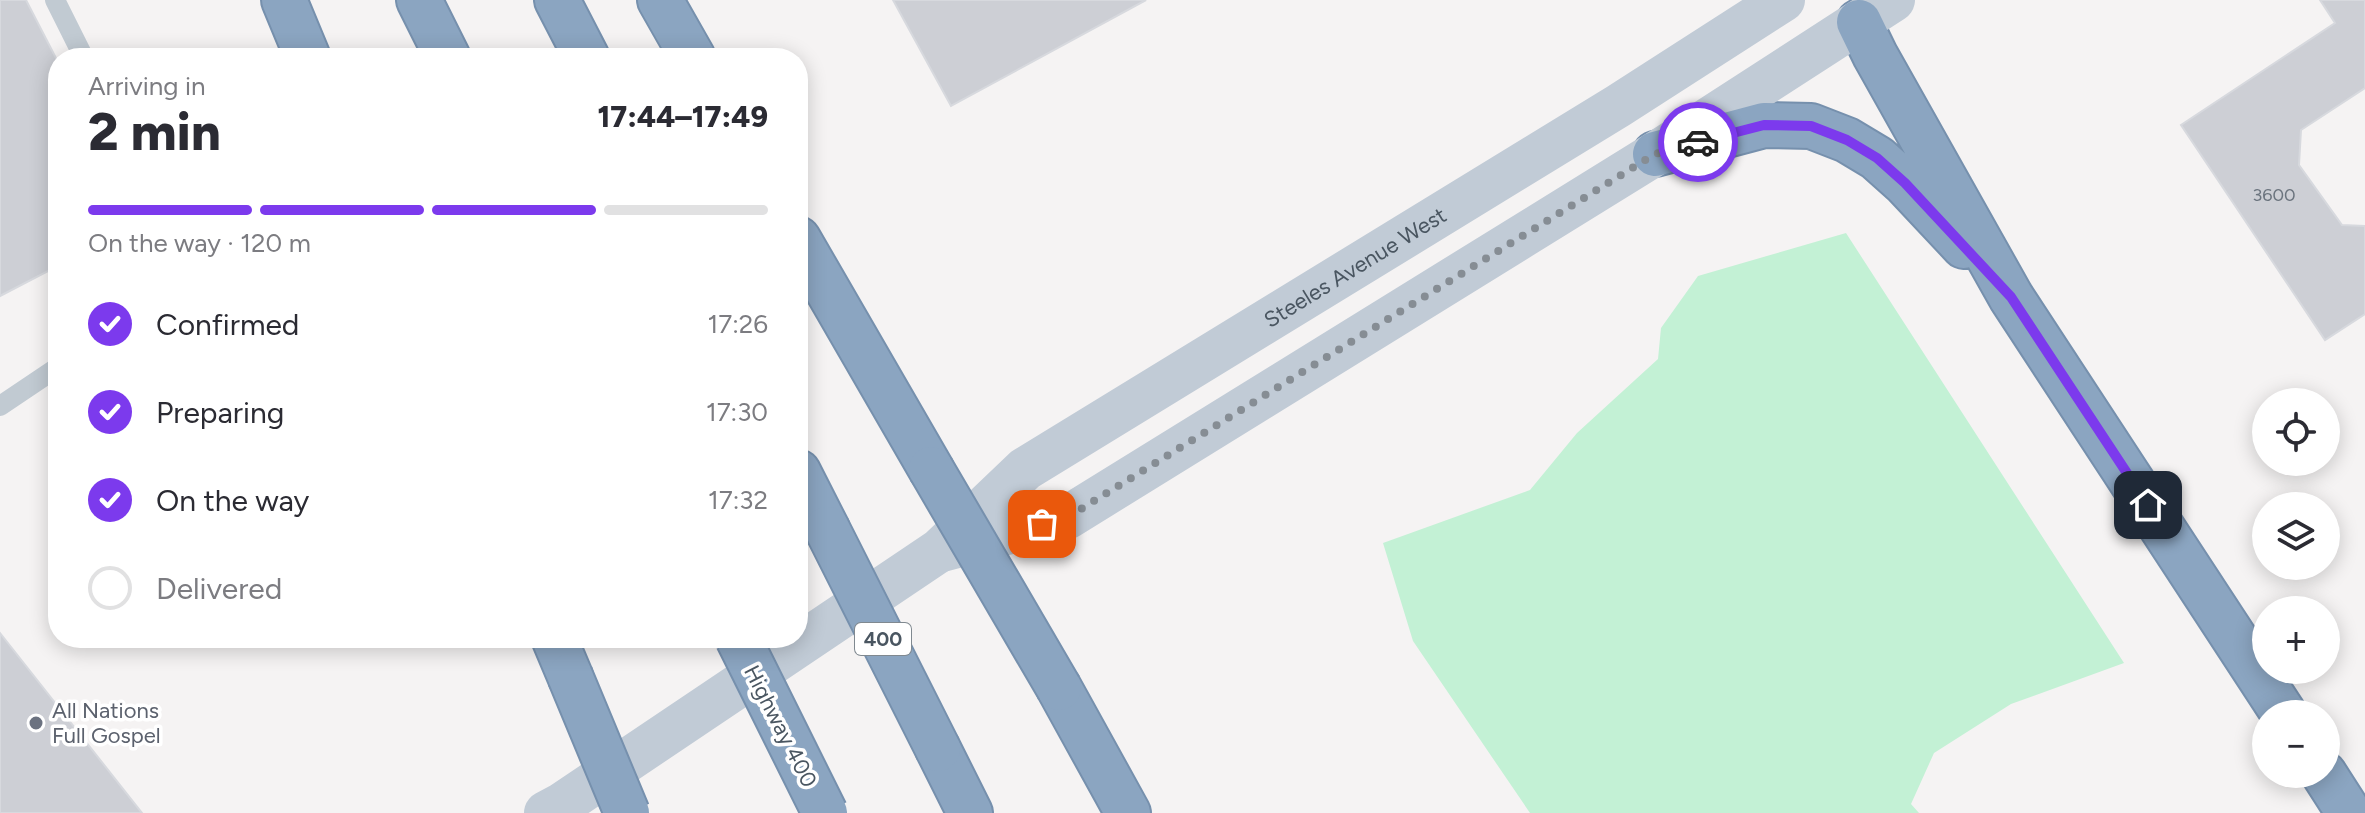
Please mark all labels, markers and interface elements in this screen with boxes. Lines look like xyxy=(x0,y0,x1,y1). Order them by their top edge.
text: Arriving in xyxy=(88,70,206,102)
text: 17:44–17:49 xyxy=(598,98,768,135)
text: 2 min xyxy=(88,101,221,163)
courier xyxy=(1658,102,1738,182)
icon: car xyxy=(1676,120,1720,164)
house number: 3600 xyxy=(2252,184,2296,206)
street label: Steeles Avenue West xyxy=(1259,201,1451,334)
text: On the way · 120 m xyxy=(88,227,311,259)
icon: check xyxy=(88,302,132,346)
text: Confirmed xyxy=(156,306,299,343)
text: 17:26 xyxy=(707,308,768,340)
map controls xyxy=(2252,388,2340,788)
button: locate xyxy=(2252,388,2340,476)
icon: check xyxy=(88,390,132,434)
text: Preparing xyxy=(156,394,284,431)
text: 17:30 xyxy=(706,396,768,428)
pin xyxy=(2114,471,2182,539)
icon: check xyxy=(88,478,132,522)
text: On the way xyxy=(156,482,309,519)
icon: home xyxy=(2126,483,2170,527)
text: 17:32 xyxy=(708,484,768,516)
pin xyxy=(1008,490,1076,558)
button: layers xyxy=(2252,492,2340,580)
icon: bag xyxy=(1020,502,1064,546)
text: Delivered xyxy=(156,570,282,607)
button: + xyxy=(2252,596,2340,684)
road number: 400 xyxy=(855,623,911,655)
street label: Highway 400 xyxy=(738,661,823,792)
place label: All Nations Full Gospel xyxy=(52,697,161,749)
button: − xyxy=(2252,700,2340,788)
marker: All Nations Full Gospel xyxy=(27,714,45,732)

